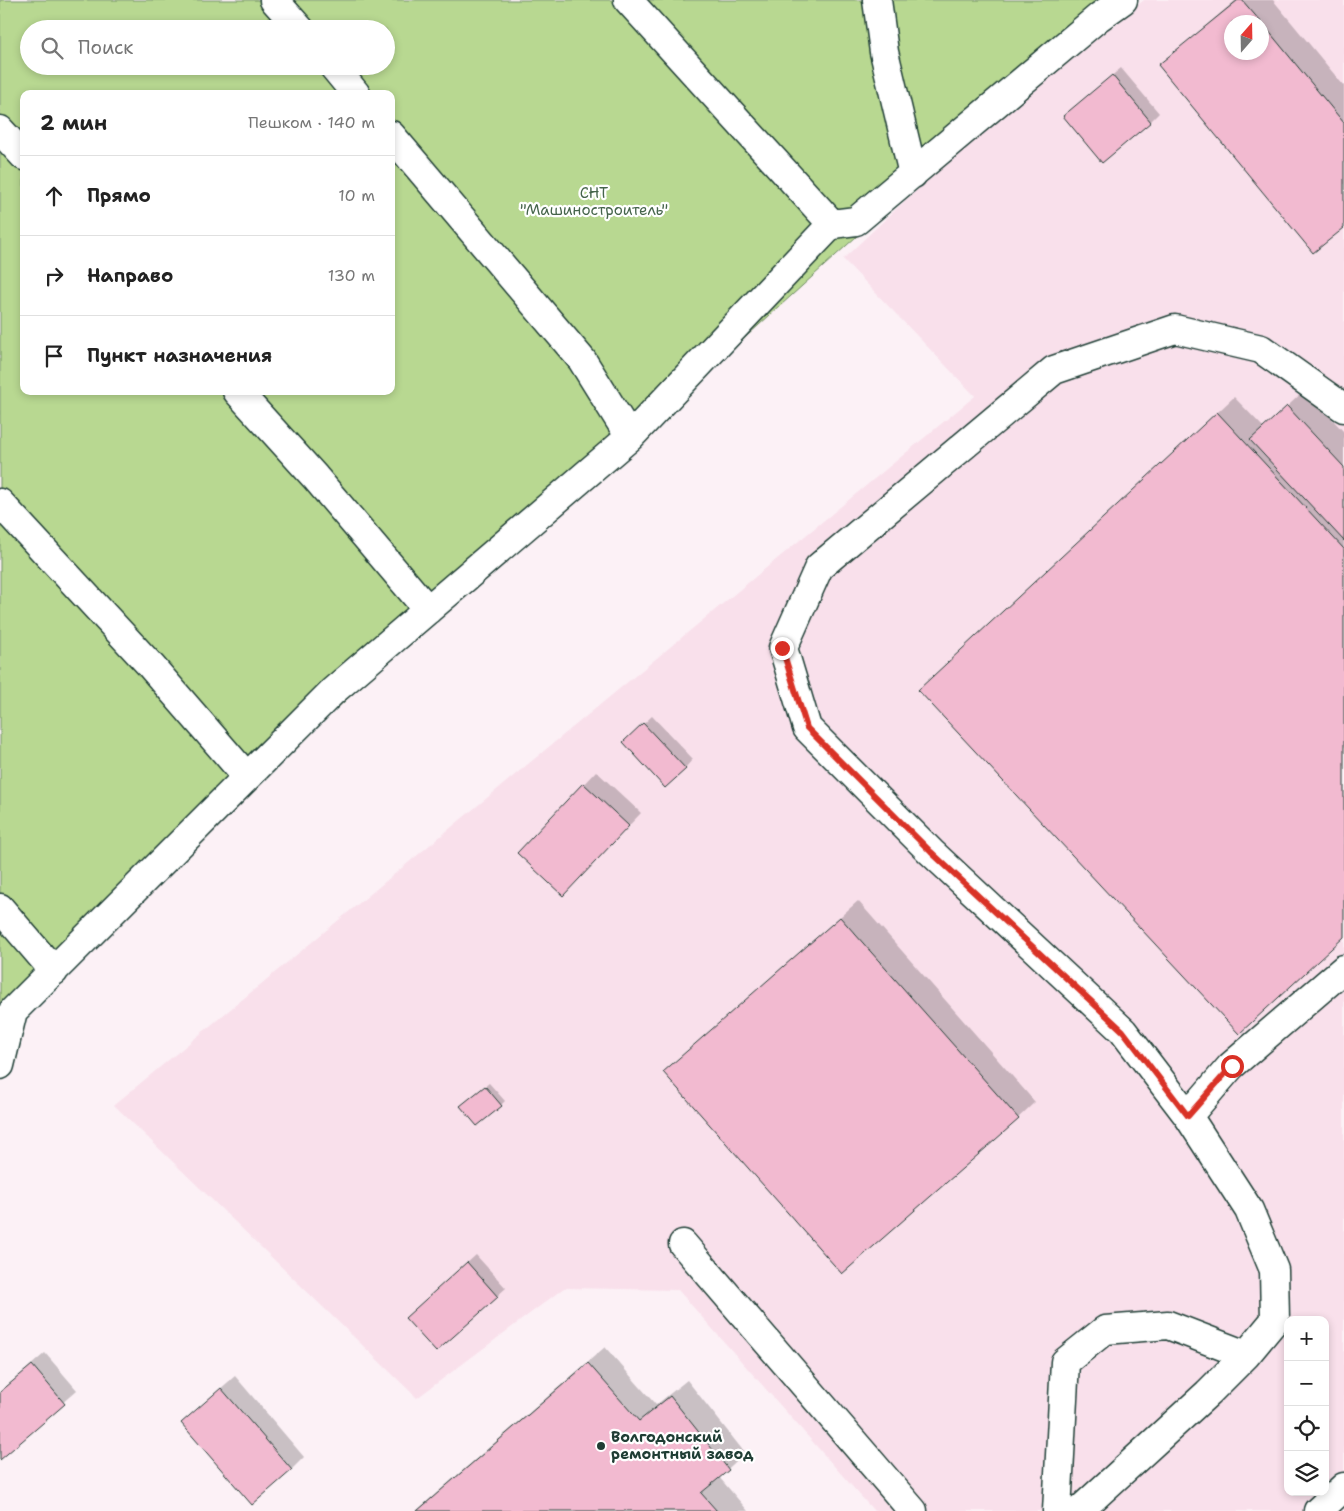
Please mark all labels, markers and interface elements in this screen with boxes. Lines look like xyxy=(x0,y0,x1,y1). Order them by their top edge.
north arrow xyxy=(1224,15,1269,60)
search box xyxy=(20,20,395,75)
icon: search xyxy=(38,34,66,62)
text: Поиск xyxy=(78,35,133,60)
text: 2 мин xyxy=(40,109,107,137)
text: Пешком · 140 m xyxy=(248,112,375,133)
icon: ahead xyxy=(40,182,68,210)
text: Прямо xyxy=(87,183,151,208)
park label: СНТ "Машиностроитель" xyxy=(520,183,668,220)
text: 10 m xyxy=(338,185,375,206)
icon: right xyxy=(40,262,68,290)
text: Направо xyxy=(87,263,173,288)
text: 130 m xyxy=(328,265,375,286)
icon: arrive xyxy=(40,342,68,370)
text: Пункт назначения xyxy=(87,343,272,368)
route end xyxy=(771,637,794,660)
route start xyxy=(1221,1055,1244,1078)
map controls xyxy=(1284,1316,1329,1496)
button: + xyxy=(1284,1316,1329,1361)
button: − xyxy=(1284,1361,1329,1406)
button: locate xyxy=(1284,1406,1329,1451)
place label: Волгодонский ремонтный завод xyxy=(611,1427,754,1464)
marker: Волгодонский ремонтный завод xyxy=(595,1440,607,1452)
button: layers xyxy=(1284,1451,1329,1496)

